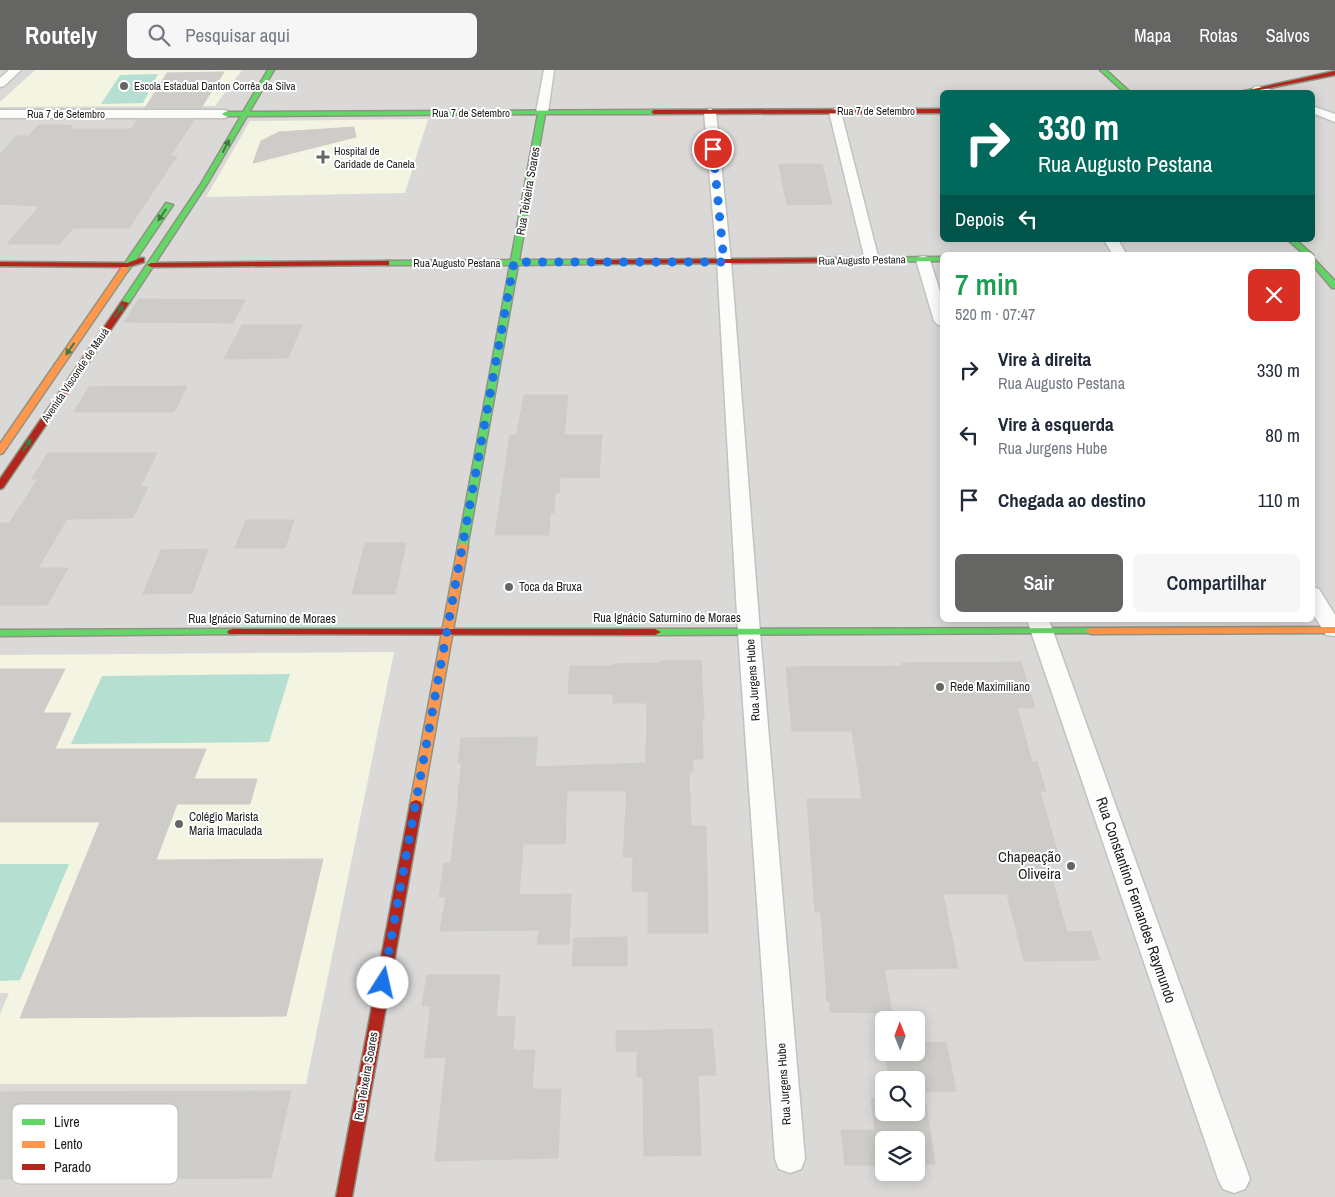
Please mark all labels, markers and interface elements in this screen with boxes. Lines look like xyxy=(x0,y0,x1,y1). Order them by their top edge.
search box xyxy=(127,13,477,58)
text: Routely xyxy=(25,19,97,51)
icon: search xyxy=(145,21,173,49)
text: Pesquisar aqui xyxy=(185,22,290,48)
text: Mapa xyxy=(1134,23,1171,48)
text: Rotas xyxy=(1199,23,1238,48)
text: Salvos xyxy=(1266,23,1310,48)
place label: Escola Estadual Danton Corrêa da Silva xyxy=(134,79,295,93)
marker: Escola Estadual Danton Corrêa da Silva xyxy=(118,80,130,92)
street label: Rua 7 de Setembro xyxy=(837,104,915,118)
text: 330 m xyxy=(1038,104,1119,151)
street label: Rua 7 de Setembro xyxy=(432,106,510,120)
street label: Rua 7 de Setembro xyxy=(27,107,105,121)
icon: right xyxy=(955,110,1020,175)
pin xyxy=(692,128,734,170)
icon: arrive xyxy=(699,135,727,163)
one-way arrow xyxy=(222,138,230,153)
place label: Hospital de Caridade de Canela xyxy=(334,144,415,171)
street label: Rua Teixeira Soares xyxy=(512,145,544,236)
text: Rua Augusto Pestana xyxy=(1038,149,1213,179)
marker: Hospital de Caridade de Canela xyxy=(316,150,330,164)
icon: left xyxy=(1014,205,1042,233)
text: Depois xyxy=(955,206,1004,232)
one-way arrow xyxy=(157,208,167,222)
street label: Rua Augusto Pestana xyxy=(818,252,906,268)
street label: Rua Augusto Pestana xyxy=(413,256,501,270)
text: 7 min xyxy=(955,264,1018,304)
button: close xyxy=(1248,269,1300,321)
text: 520 m · 07:47 xyxy=(955,303,1035,325)
one-way arrow xyxy=(114,304,124,318)
street label: Avenida Visconde de Mauá xyxy=(38,325,112,426)
one-way arrow xyxy=(65,342,75,356)
text: Vire à direita xyxy=(998,346,1091,372)
icon: right xyxy=(955,356,983,384)
text: 330 m xyxy=(1257,357,1300,383)
text: Rua Augusto Pestana xyxy=(998,372,1125,394)
text: Vire à esquerda xyxy=(998,411,1114,437)
icon: left xyxy=(955,421,983,449)
text: 80 m xyxy=(1265,422,1300,448)
text: Rua Jurgens Hube xyxy=(998,437,1107,459)
one-way arrow xyxy=(22,438,32,452)
icon: arrive xyxy=(955,486,983,514)
text: Chegada ao destino xyxy=(998,487,1146,513)
text: 110 m xyxy=(1258,487,1300,513)
button: Sair xyxy=(955,554,1123,612)
button: Compartilhar xyxy=(1133,554,1300,612)
place label: Toca da Bruxa xyxy=(519,579,582,595)
marker: Toca da Bruxa xyxy=(503,581,515,593)
street label: Rua Ignácio Saturnino de Moraes xyxy=(593,610,741,626)
street label: Rua Ignácio Saturnino de Moraes xyxy=(188,611,336,627)
street label: Rua Jurgens Hube xyxy=(742,639,764,721)
place label: Rede Maximiliano xyxy=(950,679,1030,695)
marker: Rede Maximiliano xyxy=(934,681,946,693)
street label: Rua Constantino Fernandes Raymundo xyxy=(1091,794,1182,1006)
place label: Colégio Marista Maria Imaculada xyxy=(189,809,263,839)
marker: Colégio Marista Maria Imaculada xyxy=(173,818,185,830)
place label: Chapeação Oliveira xyxy=(998,846,1061,884)
marker: Chapeação Oliveira xyxy=(1065,860,1077,872)
position arrow xyxy=(356,956,408,1008)
north arrow xyxy=(875,1011,925,1061)
map controls xyxy=(875,1011,925,1181)
street label: Rua Teixeira Soares xyxy=(350,1030,382,1121)
street label: Rua Jurgens Hube xyxy=(773,1043,795,1125)
button: search xyxy=(875,1071,925,1121)
legend xyxy=(12,1104,178,1184)
text: Livre xyxy=(54,1113,80,1131)
button: layers xyxy=(875,1131,925,1181)
text: Lento xyxy=(54,1135,83,1153)
text: Parado xyxy=(54,1158,91,1176)

